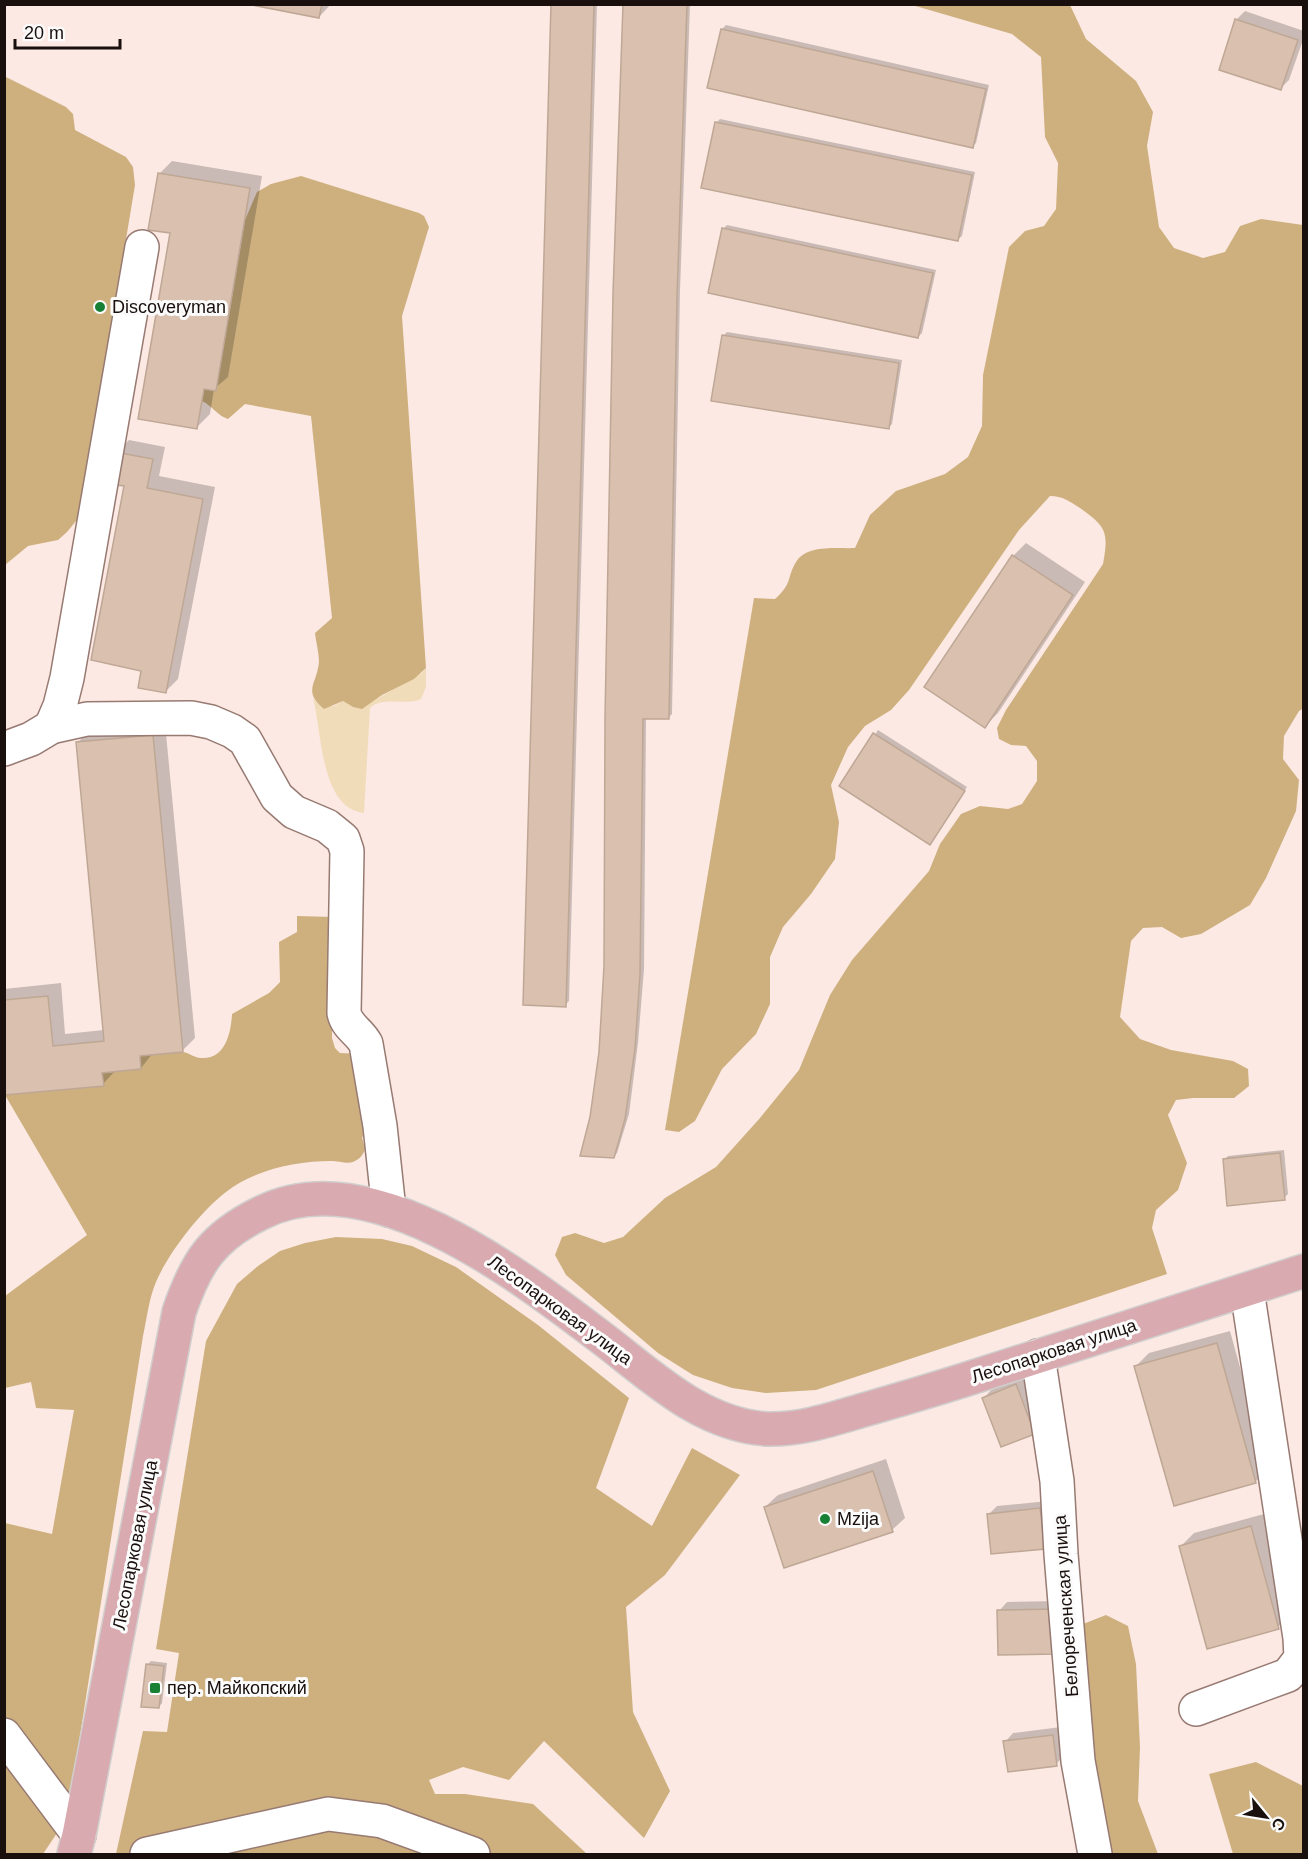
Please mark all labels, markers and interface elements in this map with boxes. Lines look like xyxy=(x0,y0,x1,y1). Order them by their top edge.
scale bar xyxy=(15,12,120,50)
text: 20 m xyxy=(24,23,64,43)
place label: Discoveryman xyxy=(112,297,226,317)
marker: Discoveryman xyxy=(93,300,107,314)
street label: Лесопарковая улица xyxy=(484,1251,636,1369)
street label: Лесопарковая улица xyxy=(969,1315,1140,1387)
street label: Лесопарковая улица xyxy=(109,1457,161,1632)
place label: Mzija xyxy=(837,1509,880,1529)
marker: Mzija xyxy=(818,1512,832,1526)
street label: Белореченская улица xyxy=(1050,1513,1082,1698)
place label: пер. Майкопский xyxy=(167,1678,307,1698)
marker: пер. Майкопский xyxy=(148,1681,162,1695)
north arrow xyxy=(1236,1787,1296,1847)
text: С xyxy=(1268,1815,1289,1834)

